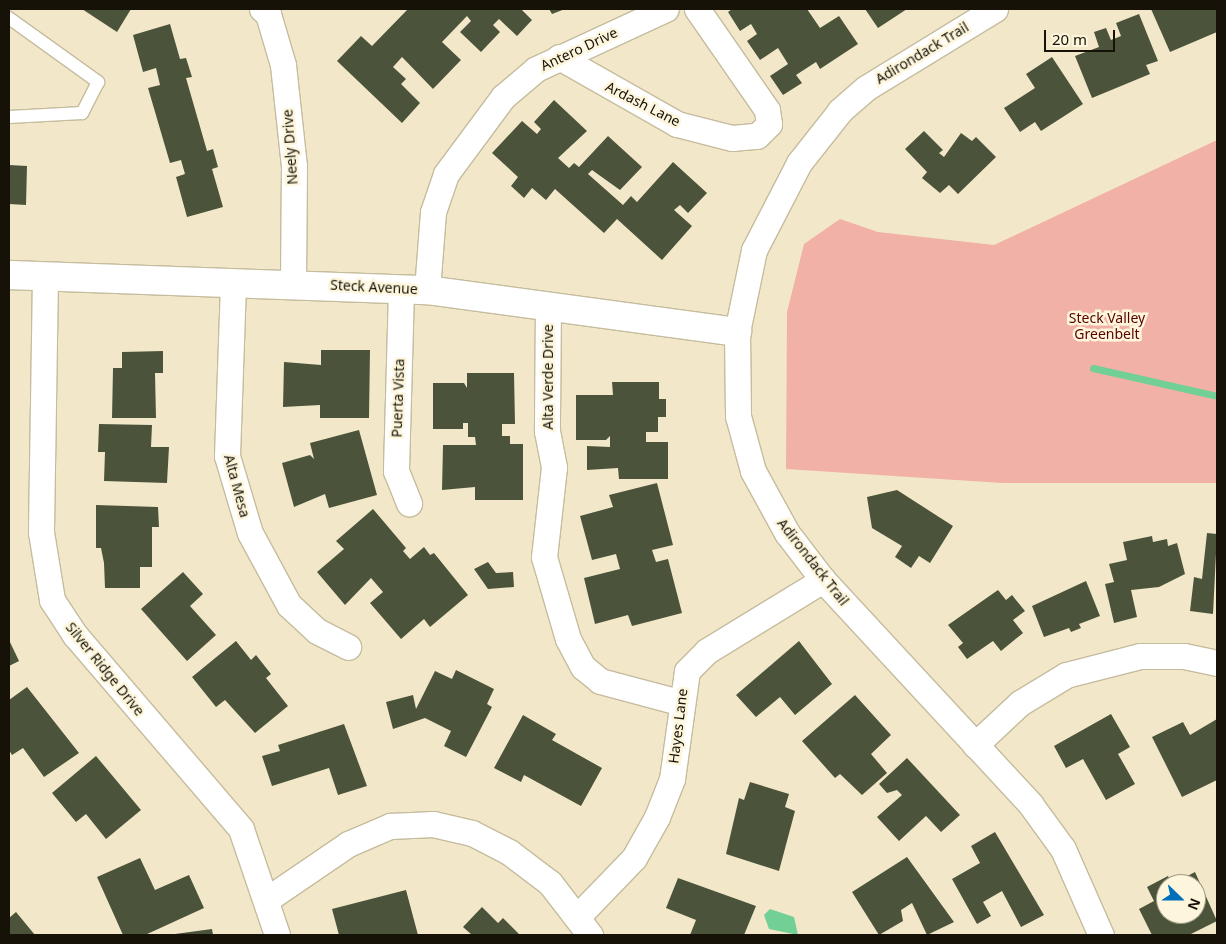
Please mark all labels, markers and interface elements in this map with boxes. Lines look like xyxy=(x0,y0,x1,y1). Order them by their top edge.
street label: Adirondack Trail xyxy=(872,19,972,87)
scale bar xyxy=(1046,20,1117,52)
street label: Antero Drive xyxy=(538,24,620,74)
text: 20 m xyxy=(1052,29,1087,49)
street label: Ardash Lane xyxy=(603,78,683,130)
street label: Neely Drive xyxy=(279,109,301,185)
street label: Steck Avenue xyxy=(330,276,418,298)
park label: Steck Valley Greenbelt xyxy=(1069,310,1145,342)
street label: Alta Verde Drive xyxy=(540,324,556,430)
street label: Puerta Vista xyxy=(388,358,408,438)
street label: Alta Mesa xyxy=(221,453,253,519)
street label: Adirondack Trail xyxy=(774,515,852,609)
street label: Silver Ridge Drive xyxy=(62,619,148,719)
street label: Hayes Lane xyxy=(665,688,691,764)
north arrow xyxy=(1156,874,1206,924)
text: N xyxy=(1184,896,1205,913)

